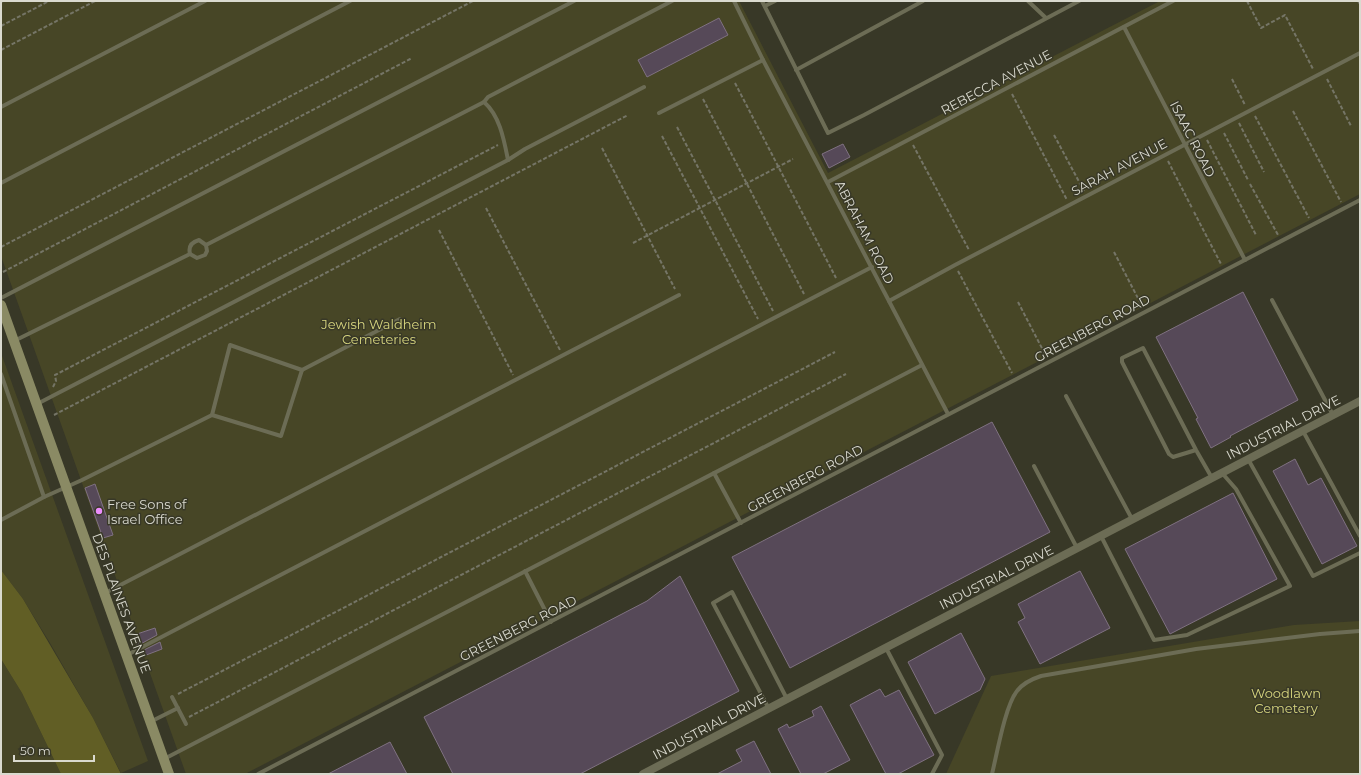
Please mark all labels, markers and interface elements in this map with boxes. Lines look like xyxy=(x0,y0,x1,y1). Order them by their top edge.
street label: REBECCA AVENUE xyxy=(938,46,1054,118)
street label: ISAAC ROAD xyxy=(1167,98,1219,180)
street label: SARAH AVENUE xyxy=(1068,135,1170,199)
street label: ABRAHAM ROAD xyxy=(832,178,898,287)
street label: GREENBERG ROAD xyxy=(1031,291,1153,365)
park label: Jewish Waldheim Cemeteries xyxy=(320,316,437,347)
street label: INDUSTRIAL DRIVE xyxy=(1223,391,1343,463)
street label: GREENBERG ROAD xyxy=(744,441,866,515)
place label: Free Sons of Israel Office xyxy=(107,496,187,527)
marker: Free Sons of Israel Office xyxy=(94,506,104,516)
street label: DES PLAINES AVENUE xyxy=(89,531,155,675)
street label: INDUSTRIAL DRIVE xyxy=(936,541,1056,613)
street label: GREENBERG ROAD xyxy=(457,591,579,664)
park label: Woodlawn Cemetery xyxy=(1251,685,1321,716)
street label: INDUSTRIAL DRIVE xyxy=(650,689,768,763)
scale bar xyxy=(14,737,94,763)
text: 50 m xyxy=(20,743,51,758)

